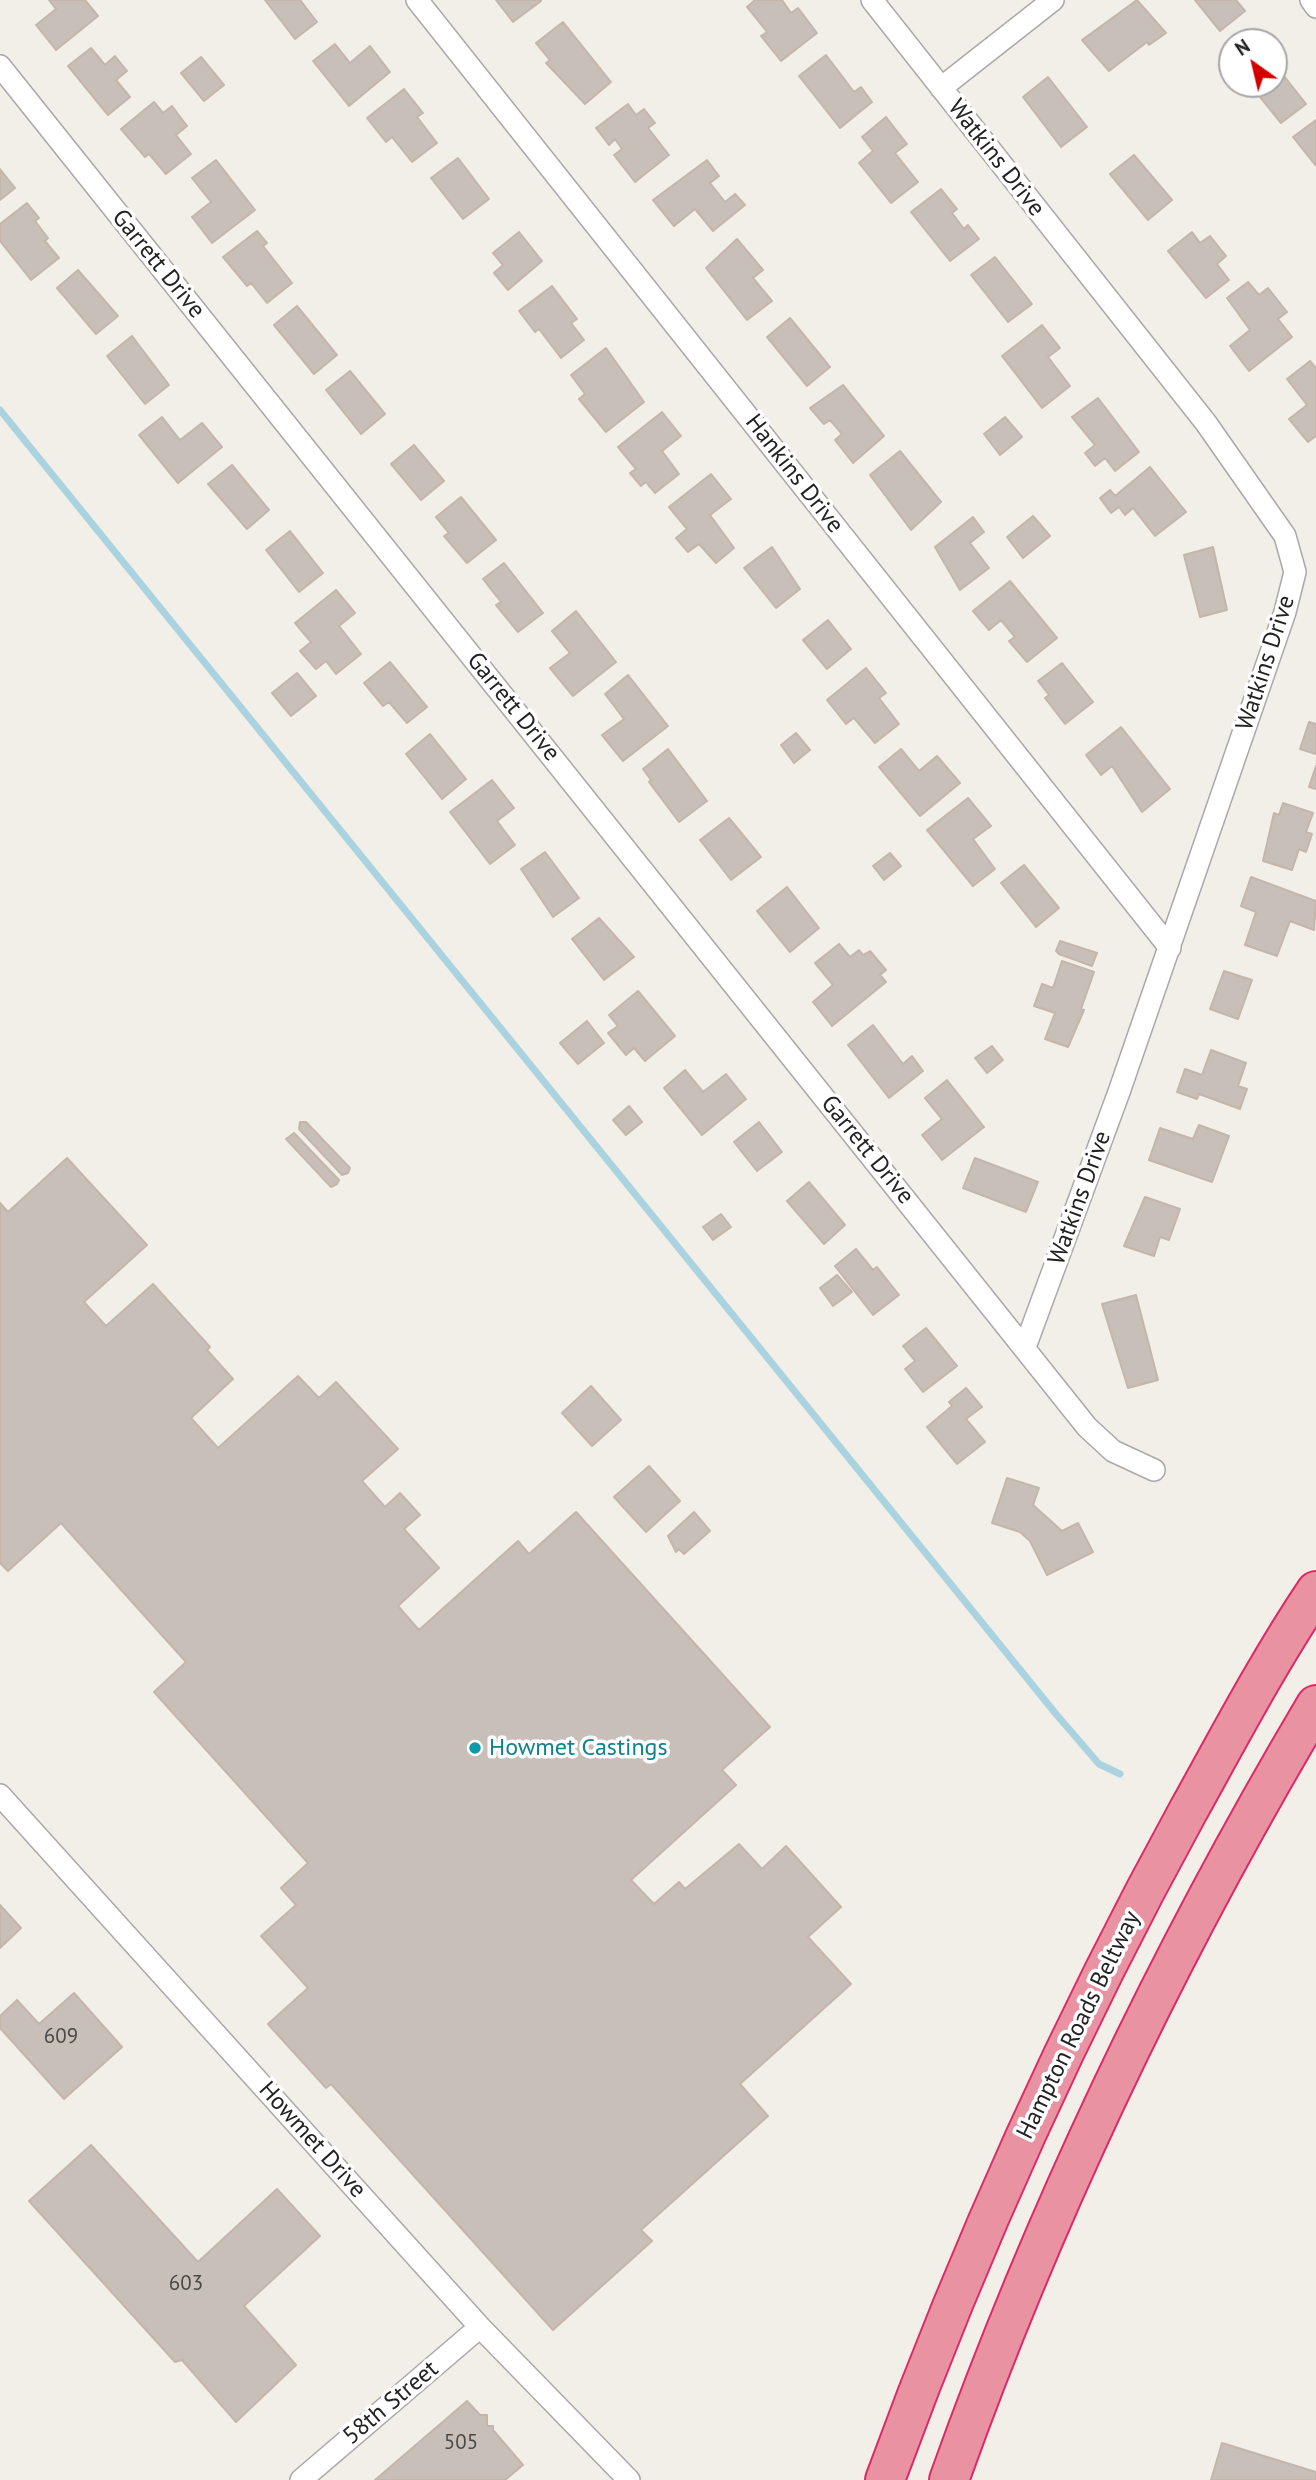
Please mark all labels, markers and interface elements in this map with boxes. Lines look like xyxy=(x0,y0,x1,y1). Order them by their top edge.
north arrow xyxy=(1218,28,1288,98)
text: N xyxy=(1230,34,1254,61)
street label: Watkins Drive xyxy=(941,94,1051,222)
street label: Garrett Drive xyxy=(105,204,211,324)
street label: Hankins Drive xyxy=(739,409,849,539)
street label: Watkins Drive xyxy=(1231,592,1301,734)
street label: Garrett Drive xyxy=(460,647,566,767)
street label: Garrett Drive xyxy=(814,1090,920,1210)
street label: Watkins Drive xyxy=(1042,1127,1118,1269)
place label: Howmet Castings xyxy=(489,1734,668,1762)
marker: Howmet Castings xyxy=(467,1740,483,1756)
street label: Hampton Roads Beltway xyxy=(1011,1906,1147,2144)
house number: 609 xyxy=(44,2024,78,2050)
street label: Howmet Drive xyxy=(252,2076,372,2204)
house number: 603 xyxy=(169,2271,203,2297)
street label: 58th Street xyxy=(338,2355,444,2451)
house number: 505 xyxy=(444,2430,478,2456)

